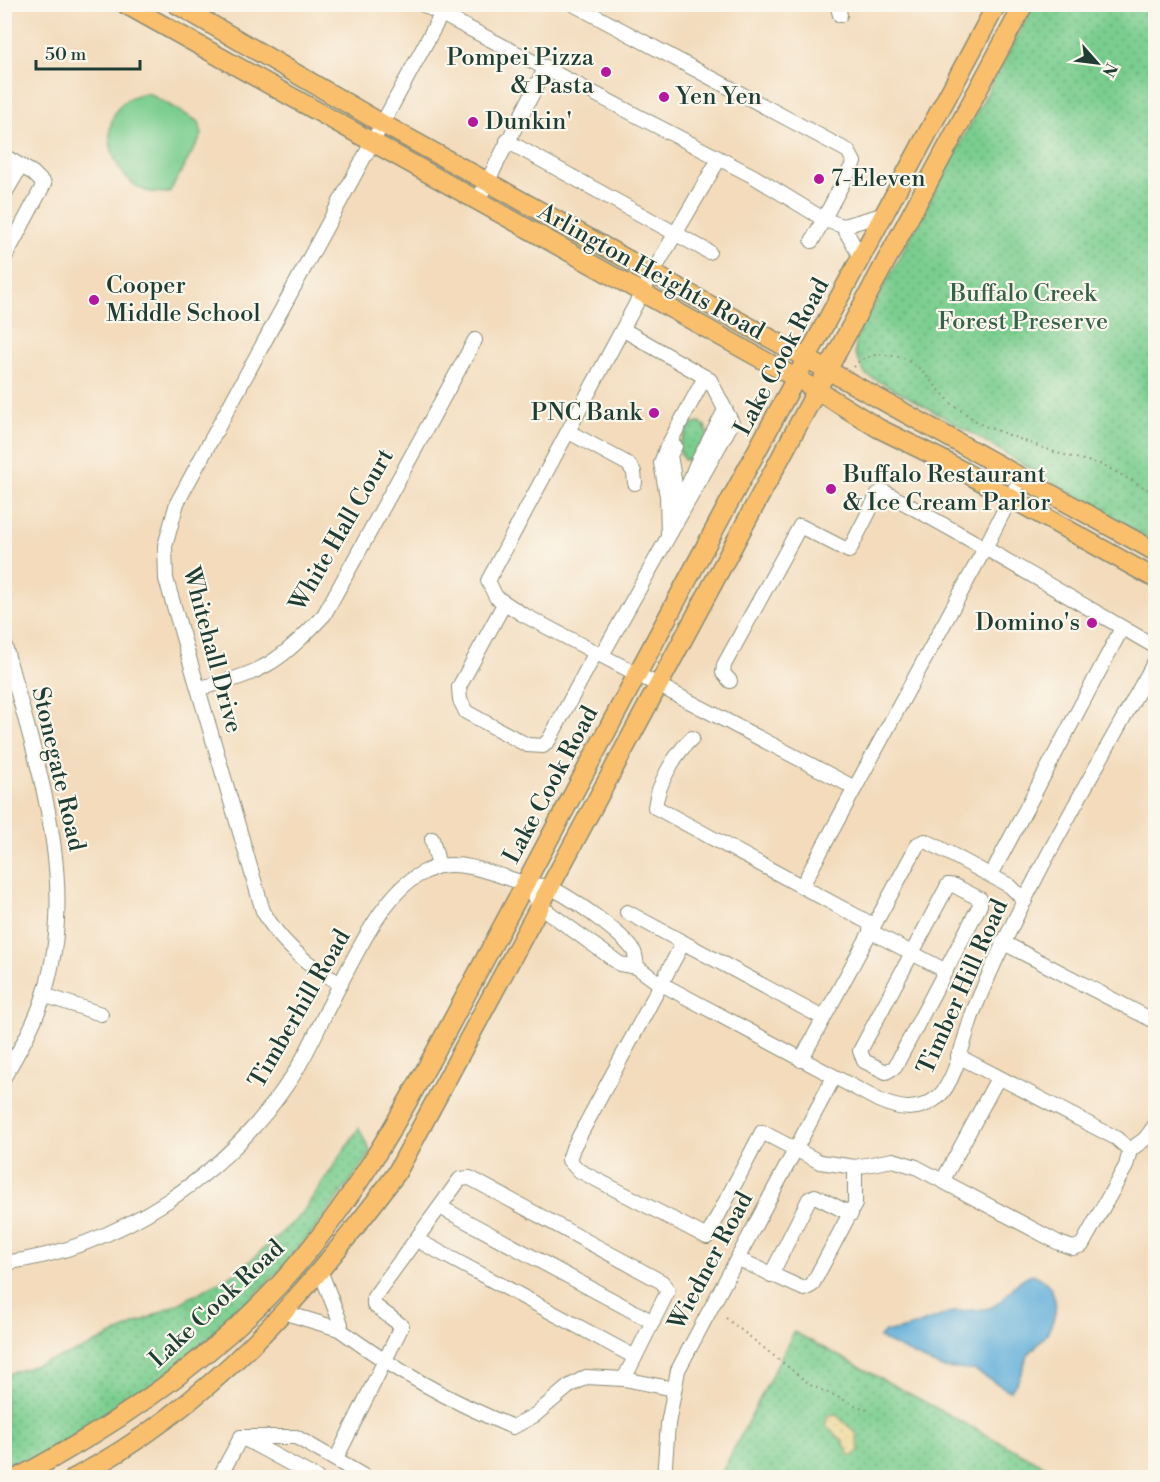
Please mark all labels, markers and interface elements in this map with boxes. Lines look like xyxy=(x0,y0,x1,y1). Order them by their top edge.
scale bar xyxy=(36,33,140,71)
north arrow xyxy=(1067,33,1127,93)
text: 50 m xyxy=(45,43,87,66)
place label: Pompei Pizza & Pasta xyxy=(446,43,595,101)
text: N xyxy=(1097,59,1121,80)
marker: Pompei Pizza & Pasta xyxy=(599,65,613,79)
place label: Yen Yen xyxy=(674,82,762,112)
marker: Yen Yen xyxy=(657,90,671,104)
place label: Dunkin' xyxy=(485,107,572,137)
marker: Dunkin' xyxy=(466,115,480,129)
place label: 7-Eleven xyxy=(831,164,926,194)
marker: 7-Eleven xyxy=(812,172,826,186)
street label: Arlington Heights Road xyxy=(531,197,770,347)
place label: Cooper Middle School xyxy=(106,271,261,329)
street label: Lake Cook Road xyxy=(728,273,836,441)
park label: Buffalo Creek Forest Preserve xyxy=(938,279,1108,337)
marker: Cooper Middle School xyxy=(87,293,101,307)
place label: PNC Bank xyxy=(531,398,643,428)
marker: PNC Bank xyxy=(647,406,661,420)
street label: White Hall Court xyxy=(283,443,401,618)
place label: Buffalo Restaurant & Ice Cream Parlor xyxy=(842,460,1051,518)
marker: Buffalo Restaurant & Ice Cream Parlor xyxy=(824,482,838,496)
street label: Whitehall Drive xyxy=(175,563,249,736)
place label: Domino's xyxy=(975,608,1080,638)
marker: Domino's xyxy=(1085,616,1099,630)
street label: Stonegate Road xyxy=(25,684,92,854)
street label: Lake Cook Road xyxy=(497,701,605,869)
street label: Timber Hill Road xyxy=(911,894,1015,1079)
street label: Timberhill Road xyxy=(242,924,358,1094)
street label: Wiedner Road xyxy=(662,1187,760,1336)
street label: Lake Cook Road xyxy=(143,1233,291,1374)

